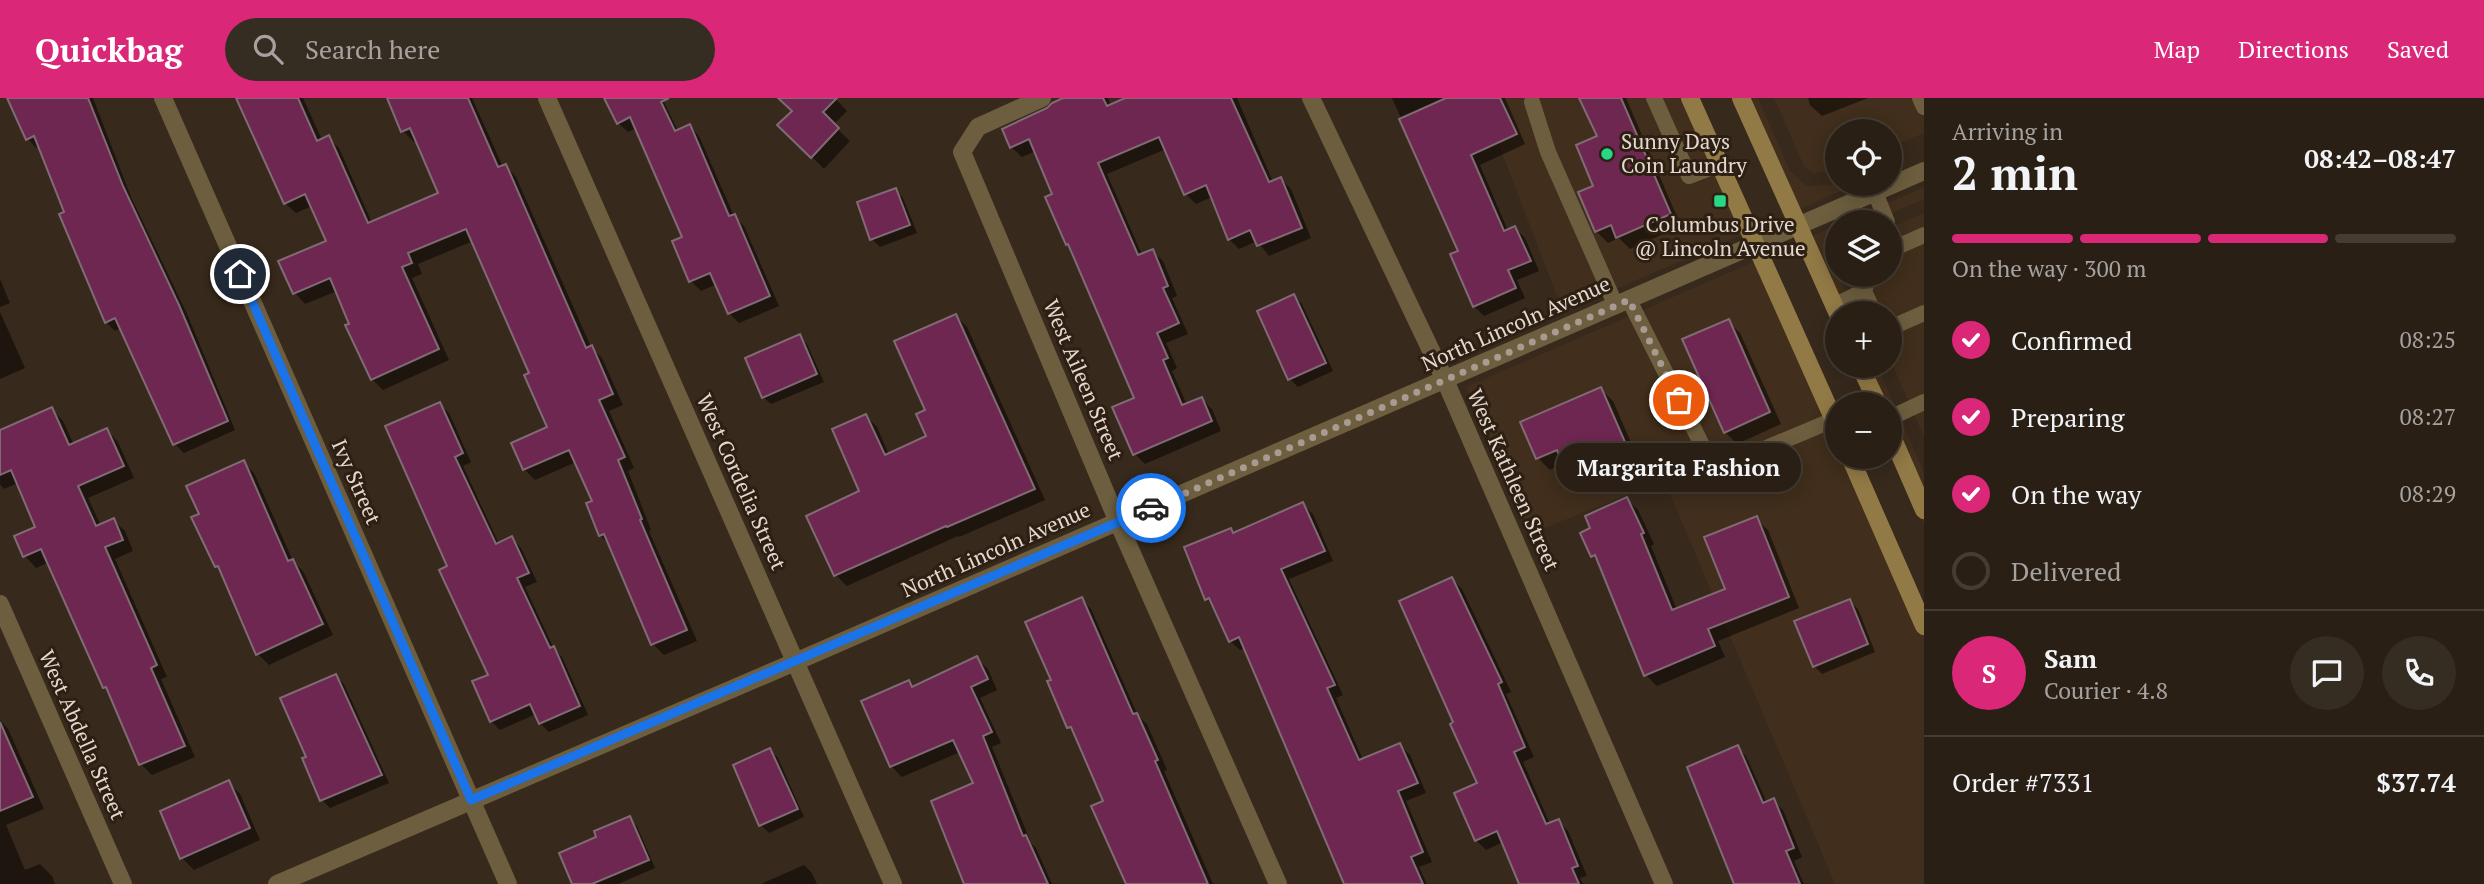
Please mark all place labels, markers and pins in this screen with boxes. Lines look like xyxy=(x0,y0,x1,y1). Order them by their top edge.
place label: Sunny Days Coin Laundry xyxy=(1621,127,1747,179)
marker: Sunny Days Coin Laundry xyxy=(1599,146,1615,162)
marker: Columbus Drive @ Lincoln Avenue xyxy=(1712,193,1728,209)
place label: Columbus Drive @ Lincoln Avenue xyxy=(1634,210,1806,262)
pin xyxy=(210,244,270,304)
pin xyxy=(1649,370,1709,430)
callout: Margarita Fashion xyxy=(1556,442,1802,491)

